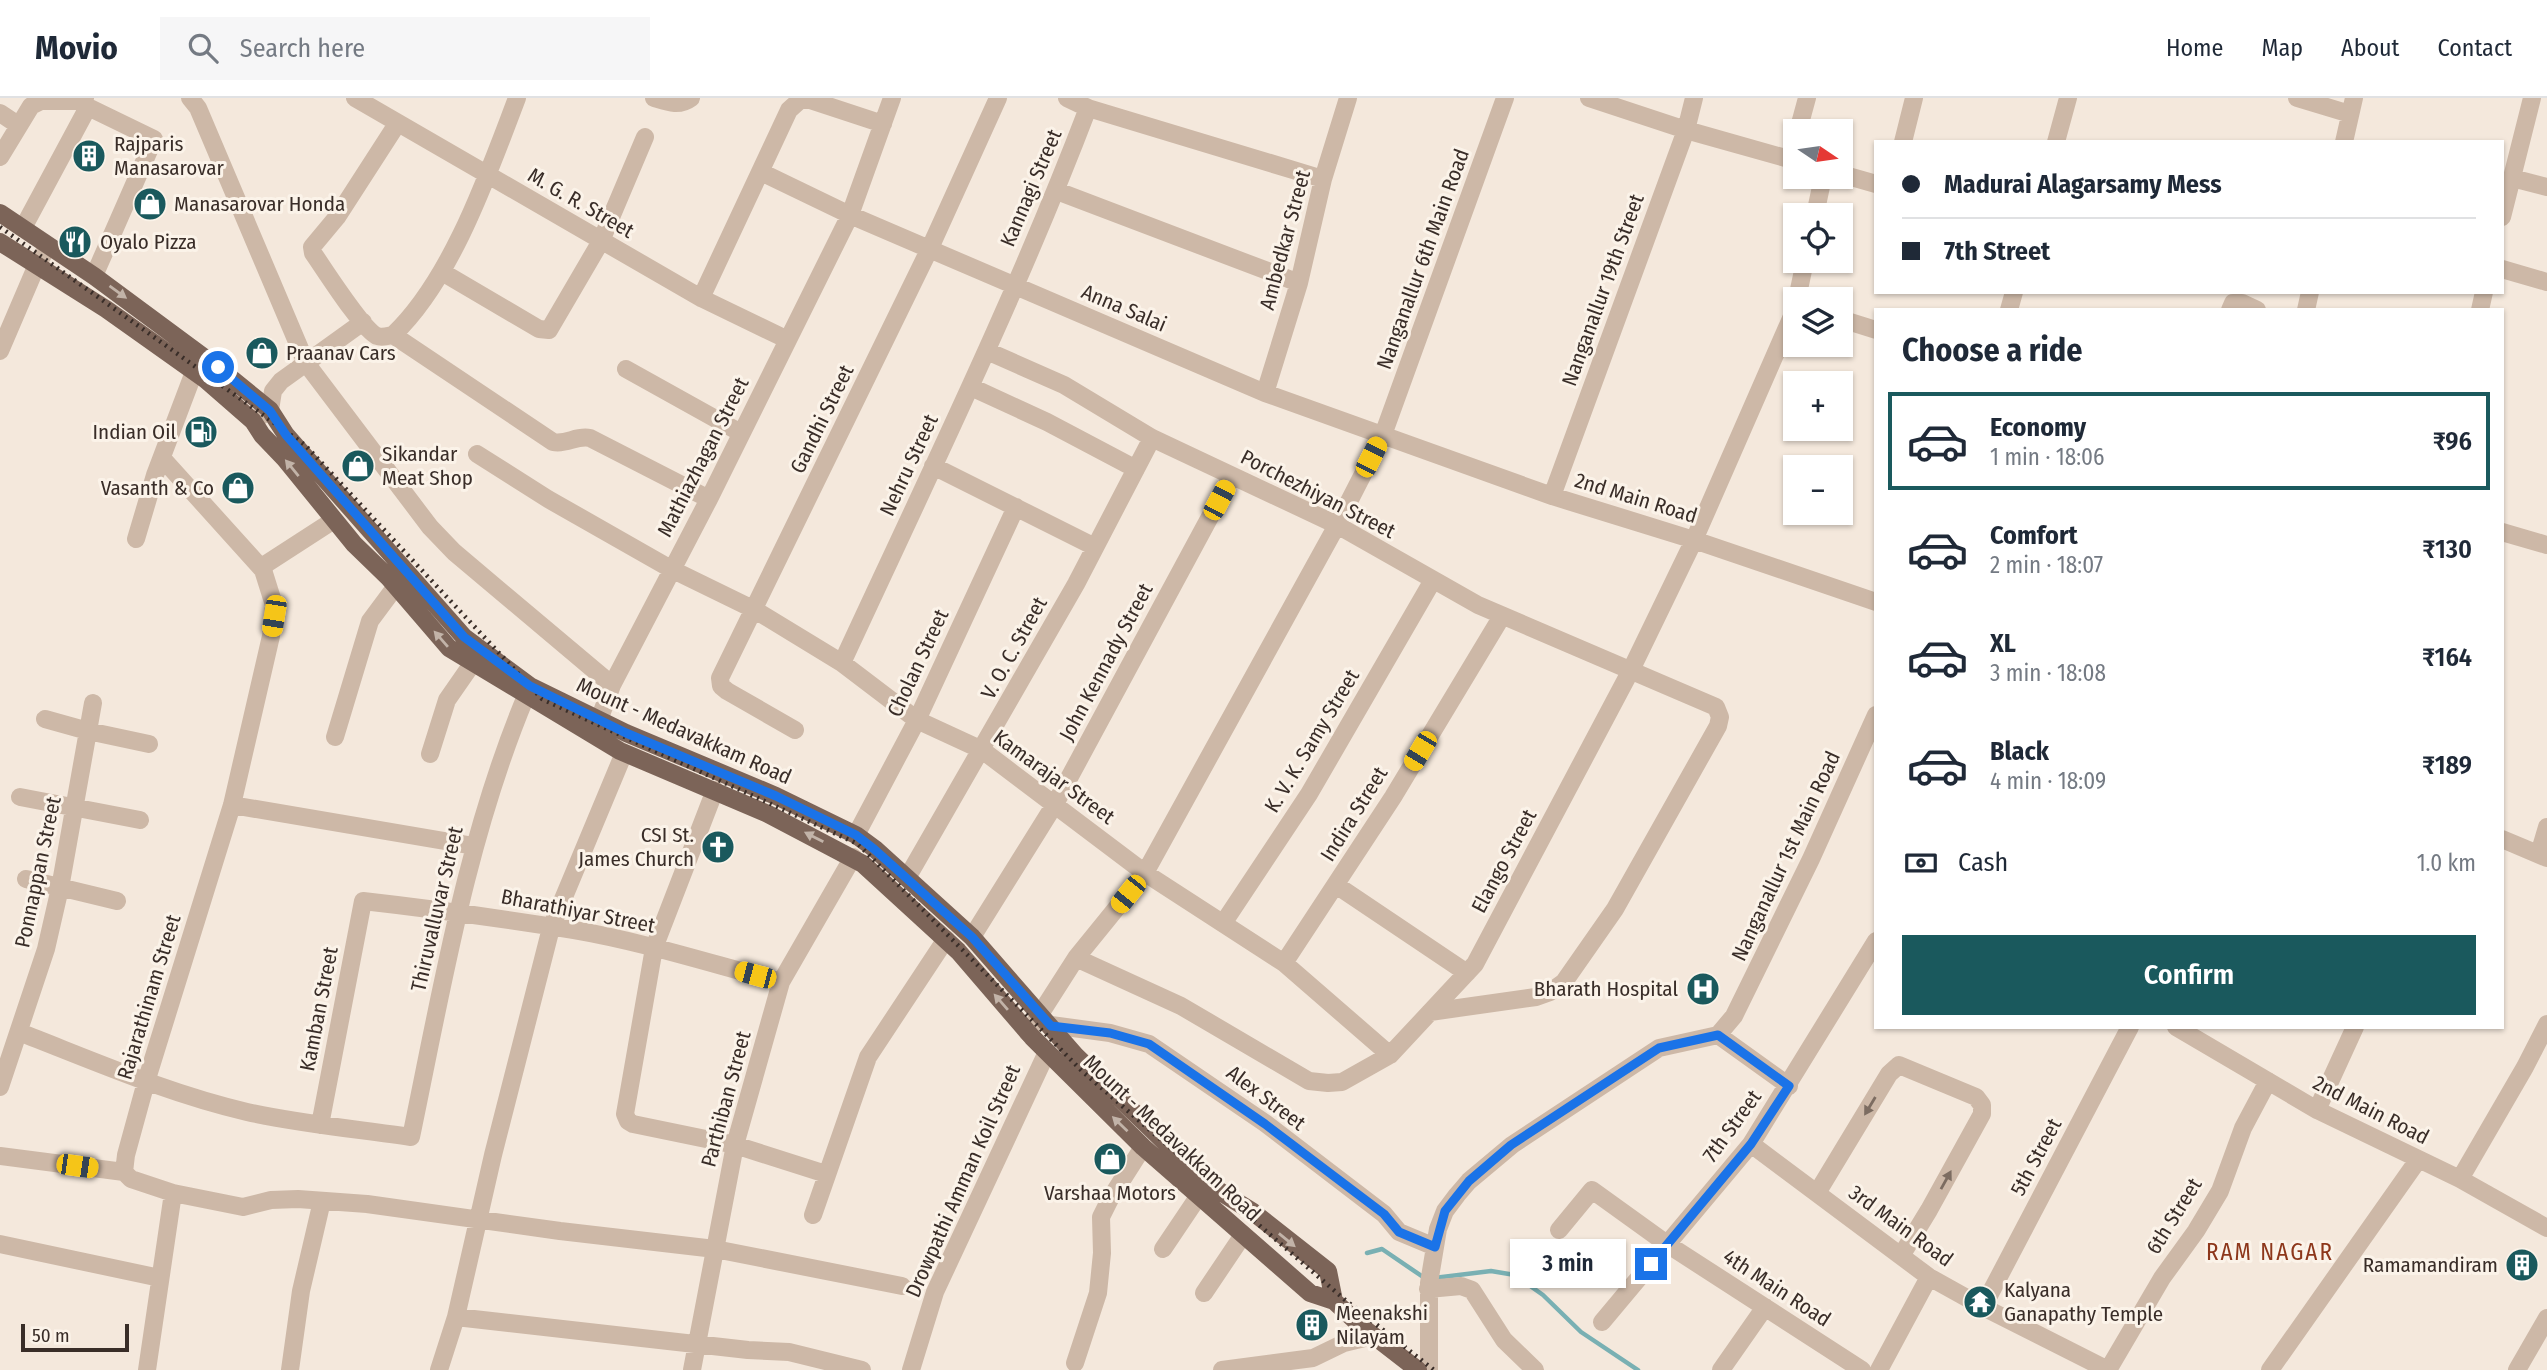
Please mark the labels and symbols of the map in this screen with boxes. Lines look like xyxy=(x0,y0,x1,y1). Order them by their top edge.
north arrow xyxy=(1783,119,1853,189)
street label: Kannagi Street xyxy=(995,125,1067,251)
place label: Rajparis Manasarovar xyxy=(114,131,225,181)
building icon: Rajparis Manasarovar xyxy=(70,137,108,175)
street label: Nanganallur 6th Main Road xyxy=(1371,145,1475,373)
street label: M. G. R. Street xyxy=(523,162,639,244)
street label: Ambedkar Street xyxy=(1254,167,1316,313)
shop icon: Manasarovar Honda xyxy=(131,185,169,223)
street label: Nanganallur 19th Street xyxy=(1556,190,1650,389)
place label: Manasarovar Honda xyxy=(174,191,345,217)
restaurant icon: Oyalo Pizza xyxy=(56,223,94,261)
place label: Oyalo Pizza xyxy=(100,229,197,255)
street label: Anna Salai xyxy=(1078,278,1170,338)
one-way arrow xyxy=(108,285,126,300)
shop icon: Praanav Cars xyxy=(243,334,281,372)
place label: Praanav Cars xyxy=(286,340,396,366)
route start xyxy=(202,351,234,383)
street label: Gandhi Street xyxy=(785,360,860,478)
street label: Mathiazhagan Street xyxy=(652,373,754,541)
street label: Nehru Street xyxy=(874,410,944,520)
fuel station icon: Indian Oil xyxy=(182,413,220,451)
place label: Indian Oil xyxy=(93,419,176,445)
car xyxy=(1353,434,1390,480)
place label: Sikandar Meat Shop xyxy=(382,441,473,491)
street label: Porchezhiyan Street xyxy=(1236,444,1400,544)
shop icon: Sikandar Meat Shop xyxy=(339,447,377,485)
one-way arrow xyxy=(285,459,300,476)
street label: 2nd Main Road xyxy=(1572,467,1700,529)
shop icon: Vasanth & Co xyxy=(219,469,257,507)
place label: Vasanth & Co xyxy=(101,475,214,501)
car xyxy=(1200,477,1239,523)
street label: John Kennady Street xyxy=(1054,579,1159,745)
street label: V. O. C. Street xyxy=(975,592,1053,704)
car xyxy=(261,594,288,638)
street label: Cholan Street xyxy=(882,605,954,721)
one-way arrow xyxy=(434,631,450,648)
street label: K. V. K. Samy Street xyxy=(1259,664,1365,817)
street label: Mount - Medavakkam Road xyxy=(572,672,796,790)
street label: Kamarajar Street xyxy=(988,724,1120,830)
car xyxy=(1401,728,1440,774)
street label: Nanganallur 1st Main Road xyxy=(1726,747,1846,965)
street label: Indira Street xyxy=(1315,762,1393,866)
street label: Ponnappan Street xyxy=(9,794,67,950)
street label: Elango Street xyxy=(1466,805,1542,917)
place label: CSI St. James Church xyxy=(578,822,694,872)
street label: Thiruvalluvar Street xyxy=(405,824,469,994)
church icon: CSI St. James Church xyxy=(699,828,737,866)
one-way arrow xyxy=(803,831,823,843)
car xyxy=(1107,871,1150,917)
street label: Bharathiyar Street xyxy=(499,883,657,939)
street label: Rajarathinam Street xyxy=(112,911,186,1083)
street label: Kamban Street xyxy=(294,944,344,1073)
car xyxy=(732,959,779,991)
hospital icon: Bharath Hospital xyxy=(1684,970,1722,1008)
place label: Bharath Hospital xyxy=(1534,976,1678,1002)
one-way arrow xyxy=(994,993,1009,1010)
street label: Parthiban Street xyxy=(695,1028,757,1170)
street label: Mount - Medavakkam Road xyxy=(1078,1049,1266,1227)
street label: Drowpathi Amman Koil Street xyxy=(900,1060,1026,1301)
street label: Alex Street xyxy=(1221,1060,1311,1136)
street label: 2nd Main Road xyxy=(2309,1070,2433,1150)
street label: 7th Street xyxy=(1697,1085,1767,1167)
one-way arrow xyxy=(1863,1097,1876,1116)
street label: 5th Street xyxy=(2005,1114,2067,1200)
one-way arrow xyxy=(1111,1115,1128,1132)
shop icon: Varshaa Motors xyxy=(1091,1140,1129,1178)
car xyxy=(55,1153,100,1179)
one-way arrow xyxy=(1940,1170,1952,1189)
street label: 6th Street xyxy=(2140,1173,2208,1259)
street label: 3rd Main Road xyxy=(1844,1179,1958,1273)
place label: Varshaa Motors xyxy=(1044,1180,1176,1206)
one-way arrow xyxy=(1278,1232,1296,1247)
district label: RAM NAGAR xyxy=(2206,1238,2334,1266)
callout: 3 min xyxy=(1511,1240,1626,1288)
street label: 4th Main Road xyxy=(1718,1244,1836,1332)
building icon: Ramamandiram xyxy=(2503,1246,2541,1284)
route end xyxy=(1635,1248,1667,1280)
place label: Ramamandiram xyxy=(2363,1252,2498,1278)
place label: Kalyana Ganapathy Temple xyxy=(2004,1277,2163,1327)
temple icon: Kalyana Ganapathy Temple xyxy=(1961,1283,1999,1321)
place label: Meenakshi Nilayam xyxy=(1336,1300,1428,1350)
building icon: Meenakshi Nilayam xyxy=(1293,1306,1331,1344)
scale bar xyxy=(21,1321,130,1353)

